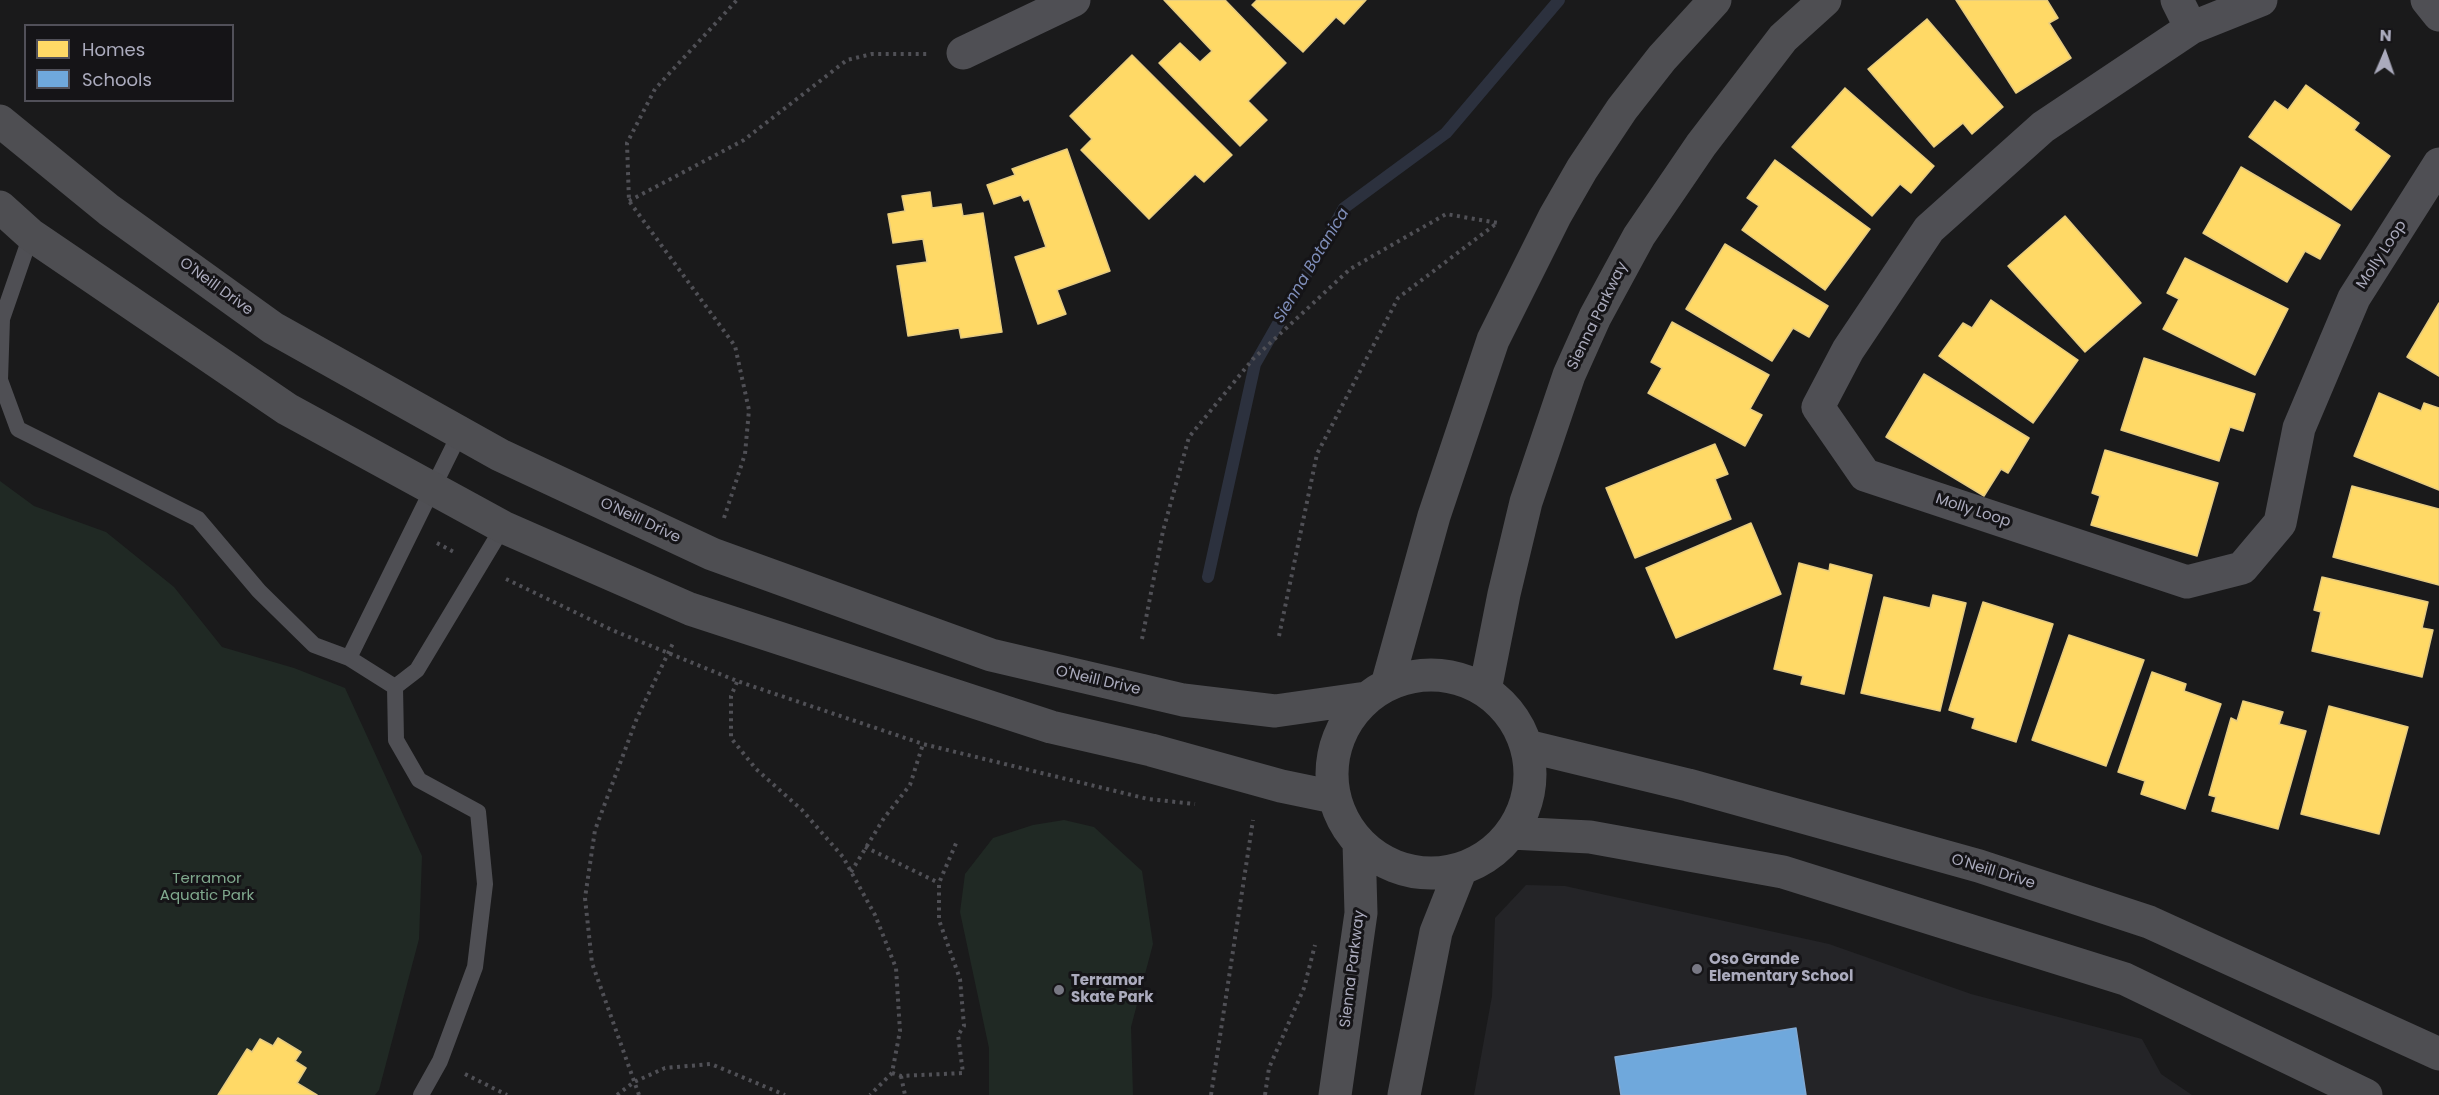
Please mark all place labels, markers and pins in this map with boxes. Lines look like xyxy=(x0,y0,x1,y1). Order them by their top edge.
place label: Oso Grande Elementary School xyxy=(1709,951,1853,986)
marker: Oso Grande Elementary School xyxy=(1690,962,1704,976)
place label: Terramor Skate Park xyxy=(1071,972,1153,1007)
marker: Terramor Skate Park xyxy=(1052,983,1066,997)

